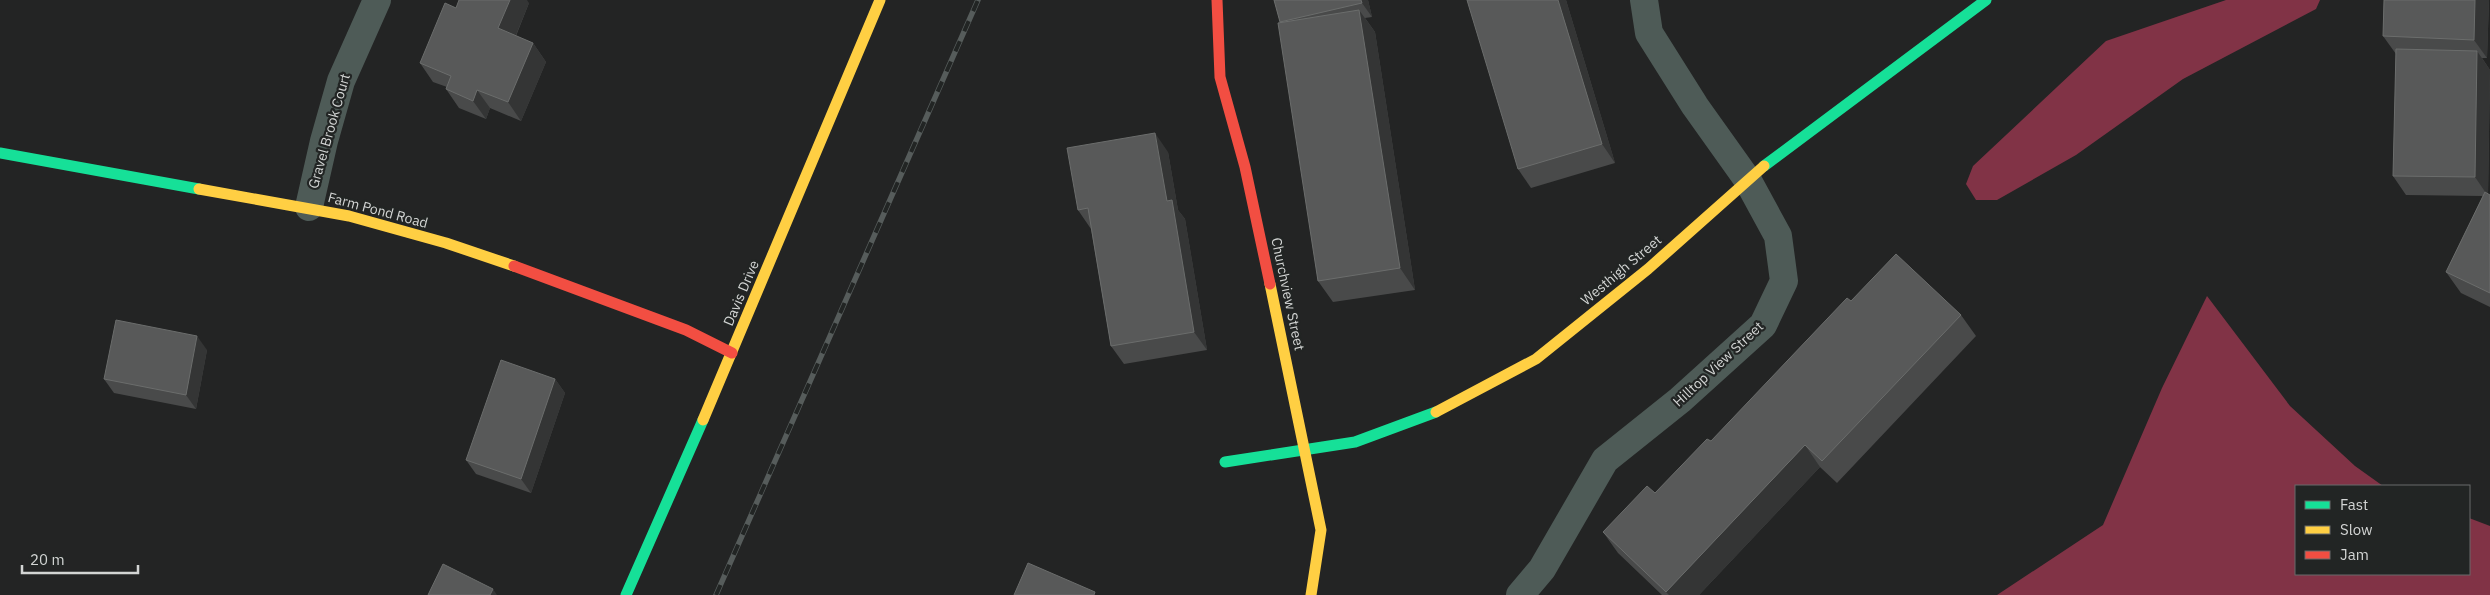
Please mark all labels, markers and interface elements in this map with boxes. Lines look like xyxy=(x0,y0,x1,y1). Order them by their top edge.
street label: Gravel Brook Court xyxy=(304,71,354,191)
street label: Farm Pond Road xyxy=(326,188,430,232)
street label: Westhigh Street xyxy=(1577,231,1665,309)
street label: Churchview Street xyxy=(1267,236,1309,352)
street label: Davis Drive xyxy=(719,257,763,329)
street label: Hilltop View Street xyxy=(1669,317,1767,411)
legend xyxy=(2295,485,2470,575)
text: Fast xyxy=(2340,495,2368,514)
text: Slow xyxy=(2340,520,2373,539)
scale bar xyxy=(22,542,139,574)
text: Jam xyxy=(2340,545,2369,564)
text: 20 m xyxy=(30,550,65,569)

